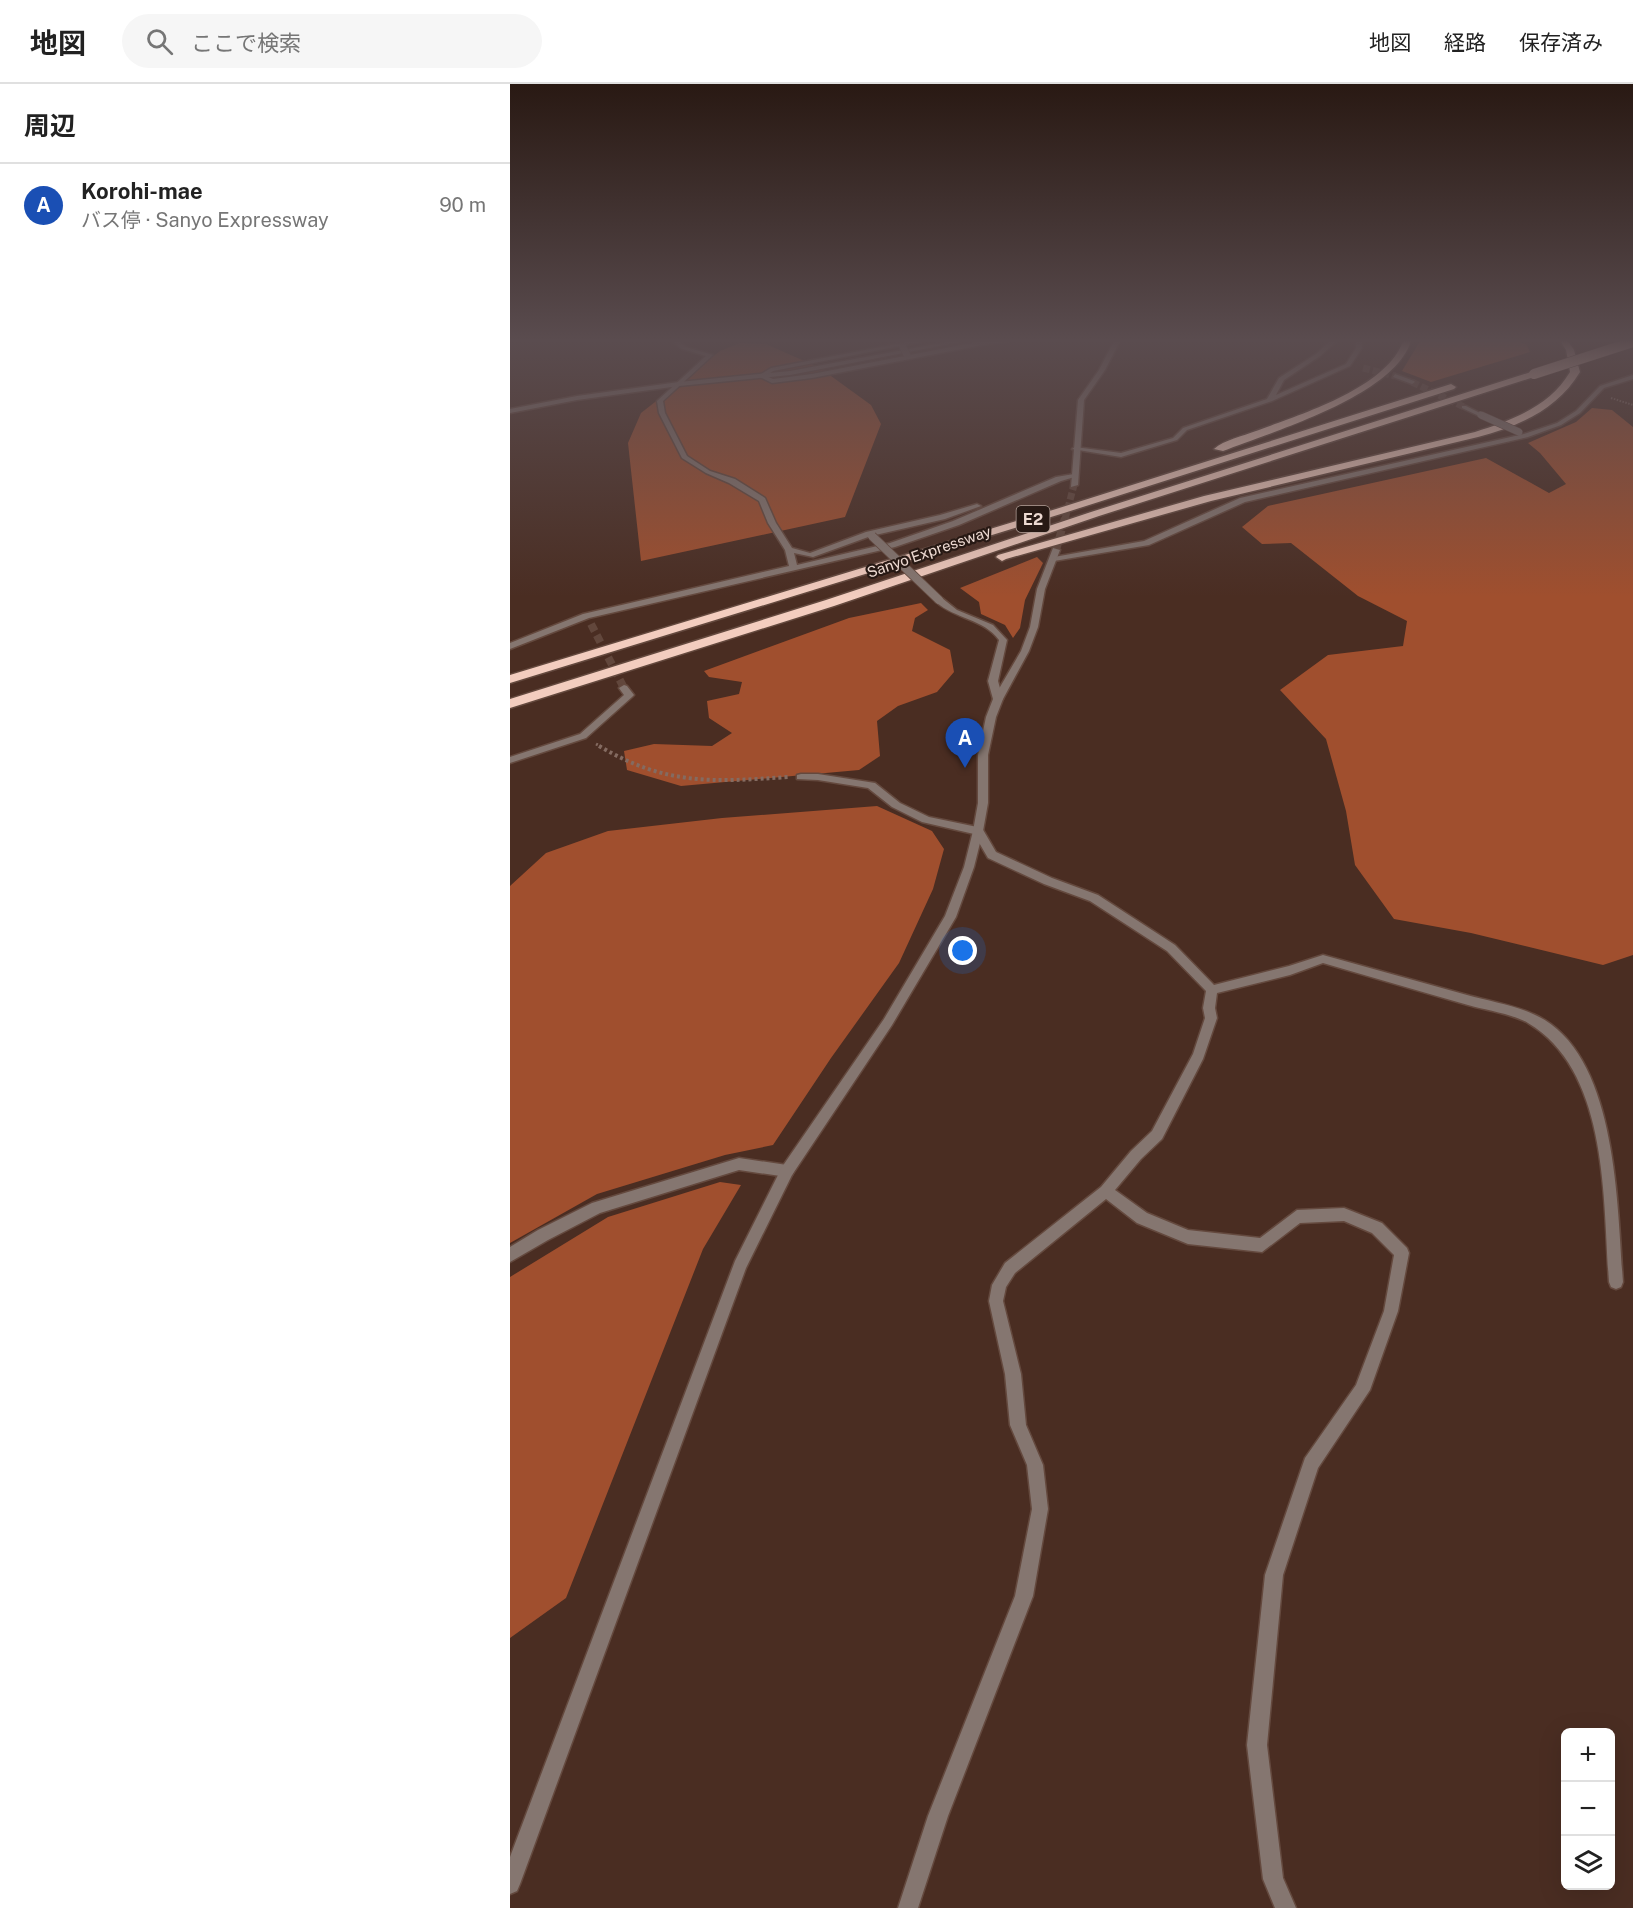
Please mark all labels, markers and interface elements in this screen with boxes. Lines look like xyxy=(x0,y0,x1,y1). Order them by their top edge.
search box xyxy=(122,14,542,68)
icon: search xyxy=(143,25,176,58)
text: 地図 xyxy=(30,26,86,59)
text: ここで検索 xyxy=(191,30,301,56)
text: 地図 xyxy=(1369,30,1411,55)
text: 経路 xyxy=(1444,30,1486,55)
text: 保存済み xyxy=(1519,30,1603,55)
text: 周辺 xyxy=(24,110,76,141)
text: Korohi-mae xyxy=(81,178,203,204)
text: A xyxy=(36,193,51,217)
text: 90 m xyxy=(439,193,486,217)
text: バス停 · Sanyo Expressway xyxy=(81,208,329,232)
road number: E2 xyxy=(1016,506,1050,532)
street label: Sanyo Expressway xyxy=(865,522,993,581)
pin: A xyxy=(946,718,984,768)
your location xyxy=(948,936,977,965)
map controls xyxy=(1561,1728,1615,1890)
button: + xyxy=(1561,1728,1615,1782)
button: − xyxy=(1561,1782,1615,1836)
button: layers xyxy=(1561,1836,1615,1890)

